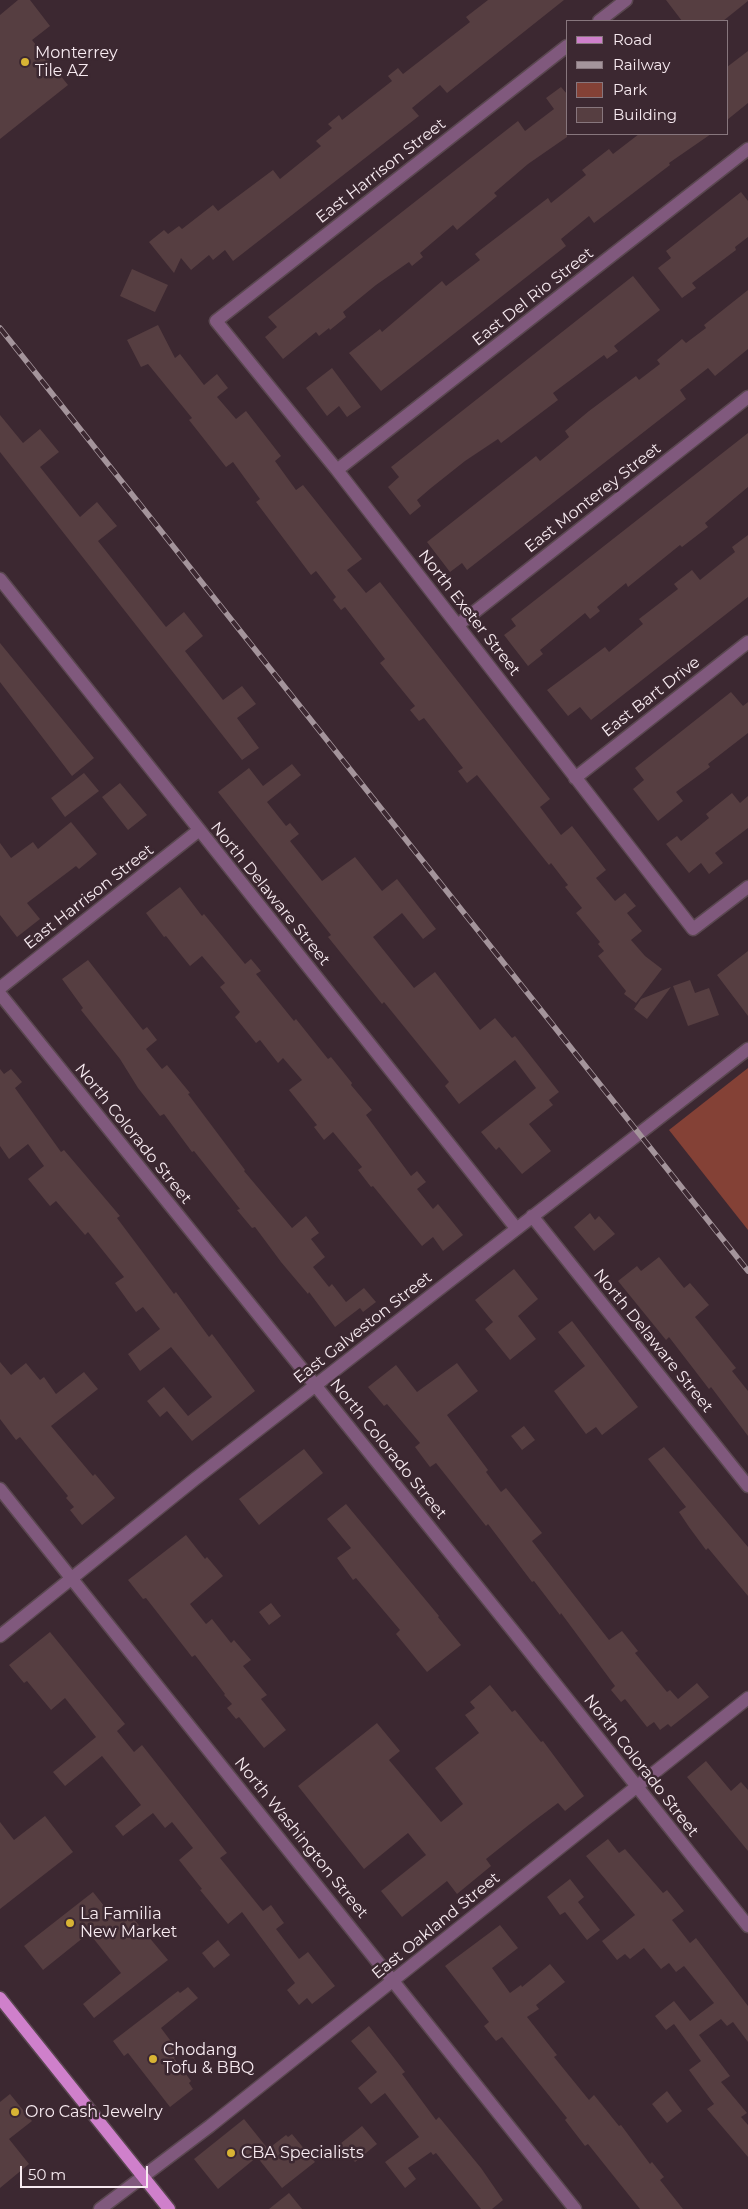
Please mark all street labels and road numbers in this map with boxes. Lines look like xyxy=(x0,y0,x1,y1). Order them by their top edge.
street label: East Harrison Street xyxy=(312,114,450,228)
street label: East Del Rio Street xyxy=(469,244,597,350)
street label: East Monterey Street xyxy=(521,439,665,557)
street label: North Exeter Street xyxy=(414,546,524,680)
street label: East Bart Drive xyxy=(598,653,704,741)
street label: North Delaware Street xyxy=(206,818,334,970)
street label: East Harrison Street xyxy=(20,840,158,954)
street label: North Colorado Street xyxy=(70,1060,196,1208)
street label: North Delaware Street xyxy=(589,1265,717,1417)
street label: East Galveston Street xyxy=(290,1268,436,1388)
street label: North Colorado Street xyxy=(325,1375,451,1523)
street label: North Colorado Street xyxy=(580,1691,702,1841)
street label: North Washington Street xyxy=(230,1754,372,1922)
street label: East Oakland Street xyxy=(368,1869,504,1983)

